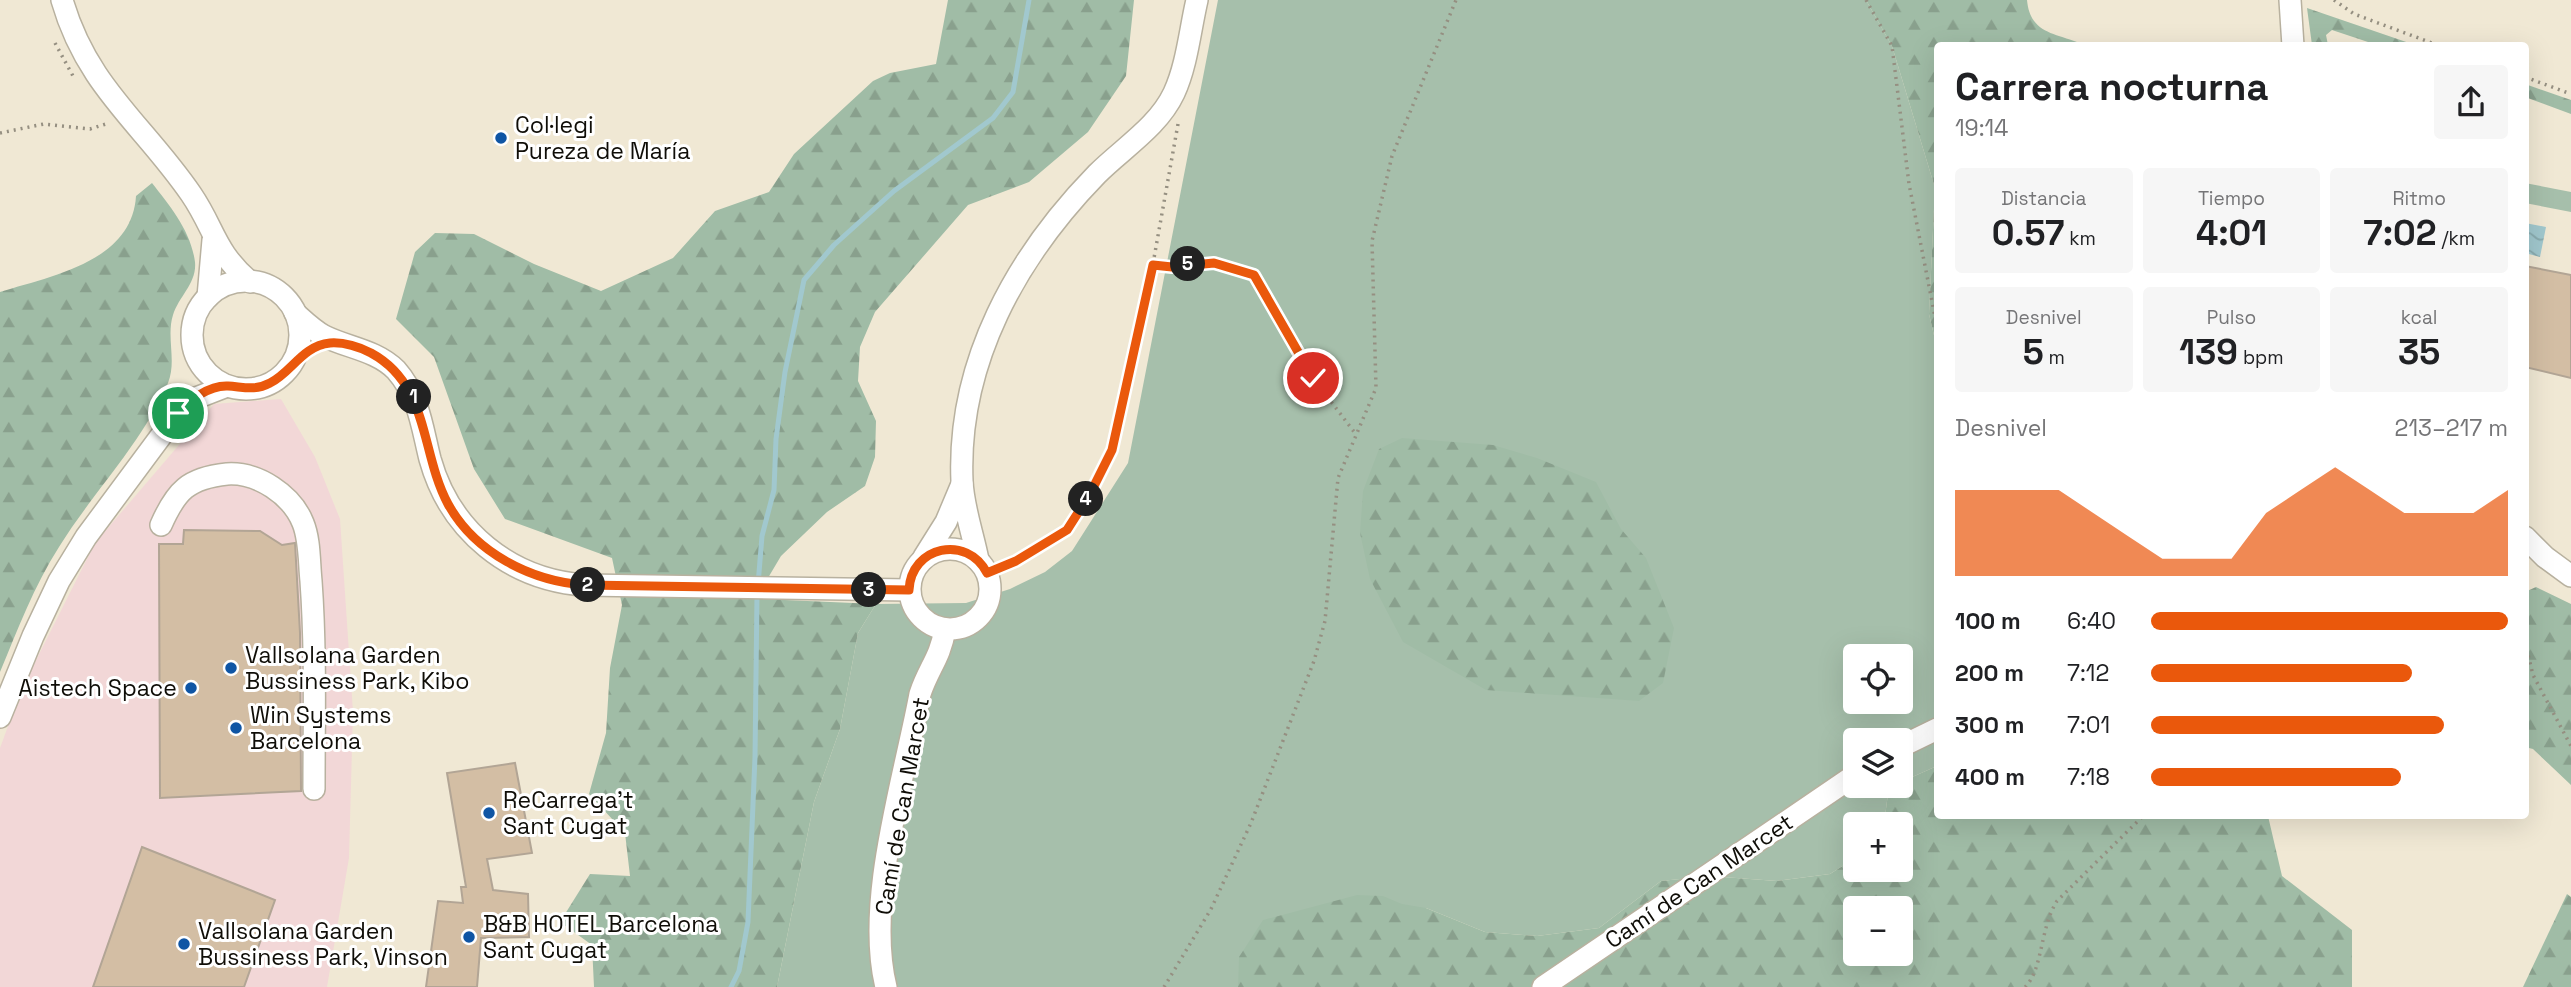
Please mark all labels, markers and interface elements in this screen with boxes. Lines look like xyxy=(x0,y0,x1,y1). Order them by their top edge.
text: Carrera nocturna xyxy=(1955,63,2268,111)
button: share xyxy=(2434,65,2508,139)
place label: Col·legi Pureza de María xyxy=(515,110,690,166)
text: 19:14 xyxy=(1955,113,2009,143)
marker: Col·legi Pureza de María xyxy=(493,130,509,146)
text: Distancia xyxy=(2001,186,2086,211)
text: Tiempo xyxy=(2198,186,2265,211)
text: Ritmo xyxy=(2392,186,2446,211)
text: 0.57 xyxy=(1992,211,2064,255)
text: 4:01 xyxy=(2196,211,2267,255)
text: 7:02 xyxy=(2363,211,2437,255)
text: km xyxy=(2064,226,2096,251)
text: /km xyxy=(2437,226,2475,251)
pin: 5 xyxy=(1170,246,1206,282)
text: 5 xyxy=(1182,251,1193,276)
text: Desnivel xyxy=(2006,305,2082,330)
text: Pulso xyxy=(2207,305,2256,330)
text: kcal xyxy=(2401,305,2438,330)
text: 5 xyxy=(2023,330,2044,374)
text: 139 xyxy=(2179,330,2238,374)
text: 35 xyxy=(2398,330,2440,374)
text: m xyxy=(2044,345,2065,370)
text: bpm xyxy=(2238,345,2284,370)
pin xyxy=(1283,348,1343,408)
icon: check xyxy=(1294,359,1332,397)
pin: 1 xyxy=(396,380,432,414)
pin xyxy=(148,383,208,443)
text: 1 xyxy=(409,384,418,409)
icon: arrive xyxy=(159,394,197,432)
text: Desnivel xyxy=(1955,413,2047,443)
text: 213–217 m xyxy=(2395,413,2508,443)
pin: 4 xyxy=(1068,482,1104,516)
text: 4 xyxy=(1079,486,1092,511)
pin: 2 xyxy=(570,568,606,602)
text: 2 xyxy=(582,572,593,597)
pin: 3 xyxy=(852,572,886,608)
text: 3 xyxy=(863,577,874,602)
text: 100 m xyxy=(1955,606,2021,636)
text: 6:40 xyxy=(2067,606,2116,636)
place label: Vallsolana Garden Bussiness Park, Kibo xyxy=(245,640,469,696)
map controls xyxy=(1843,644,1913,966)
button: locate xyxy=(1843,644,1913,714)
text: 200 m xyxy=(1955,658,2024,688)
text: 7:12 xyxy=(2067,658,2109,688)
marker: Vallsolana Garden Bussiness Park, Kibo xyxy=(223,660,239,676)
place label: Aistech Space xyxy=(18,673,177,703)
marker: Aistech Space xyxy=(183,680,199,696)
street label: Camí de Can Marcet xyxy=(868,695,936,917)
place label: Win Systems Barcelona xyxy=(250,700,391,756)
text: 300 m xyxy=(1955,710,2024,740)
text: 7:01 xyxy=(2067,710,2110,740)
marker: Win Systems Barcelona xyxy=(228,720,244,736)
button: layers xyxy=(1843,728,1913,798)
text: 400 m xyxy=(1955,762,2025,792)
text: 7:18 xyxy=(2067,762,2110,792)
place label: ReCarrega't Sant Cugat xyxy=(503,785,633,841)
marker: ReCarrega't Sant Cugat xyxy=(481,805,497,821)
street label: Camí de Can Marcet xyxy=(1599,807,1799,955)
button: + xyxy=(1843,812,1913,882)
button: − xyxy=(1843,896,1913,966)
place label: B&B HOTEL Barcelona Sant Cugat xyxy=(483,909,719,965)
place label: Vallsolana Garden Bussiness Park, Vinson xyxy=(198,916,448,972)
marker: B&B HOTEL Barcelona Sant Cugat xyxy=(461,929,477,945)
marker: Vallsolana Garden Bussiness Park, Vinson xyxy=(176,936,192,952)

